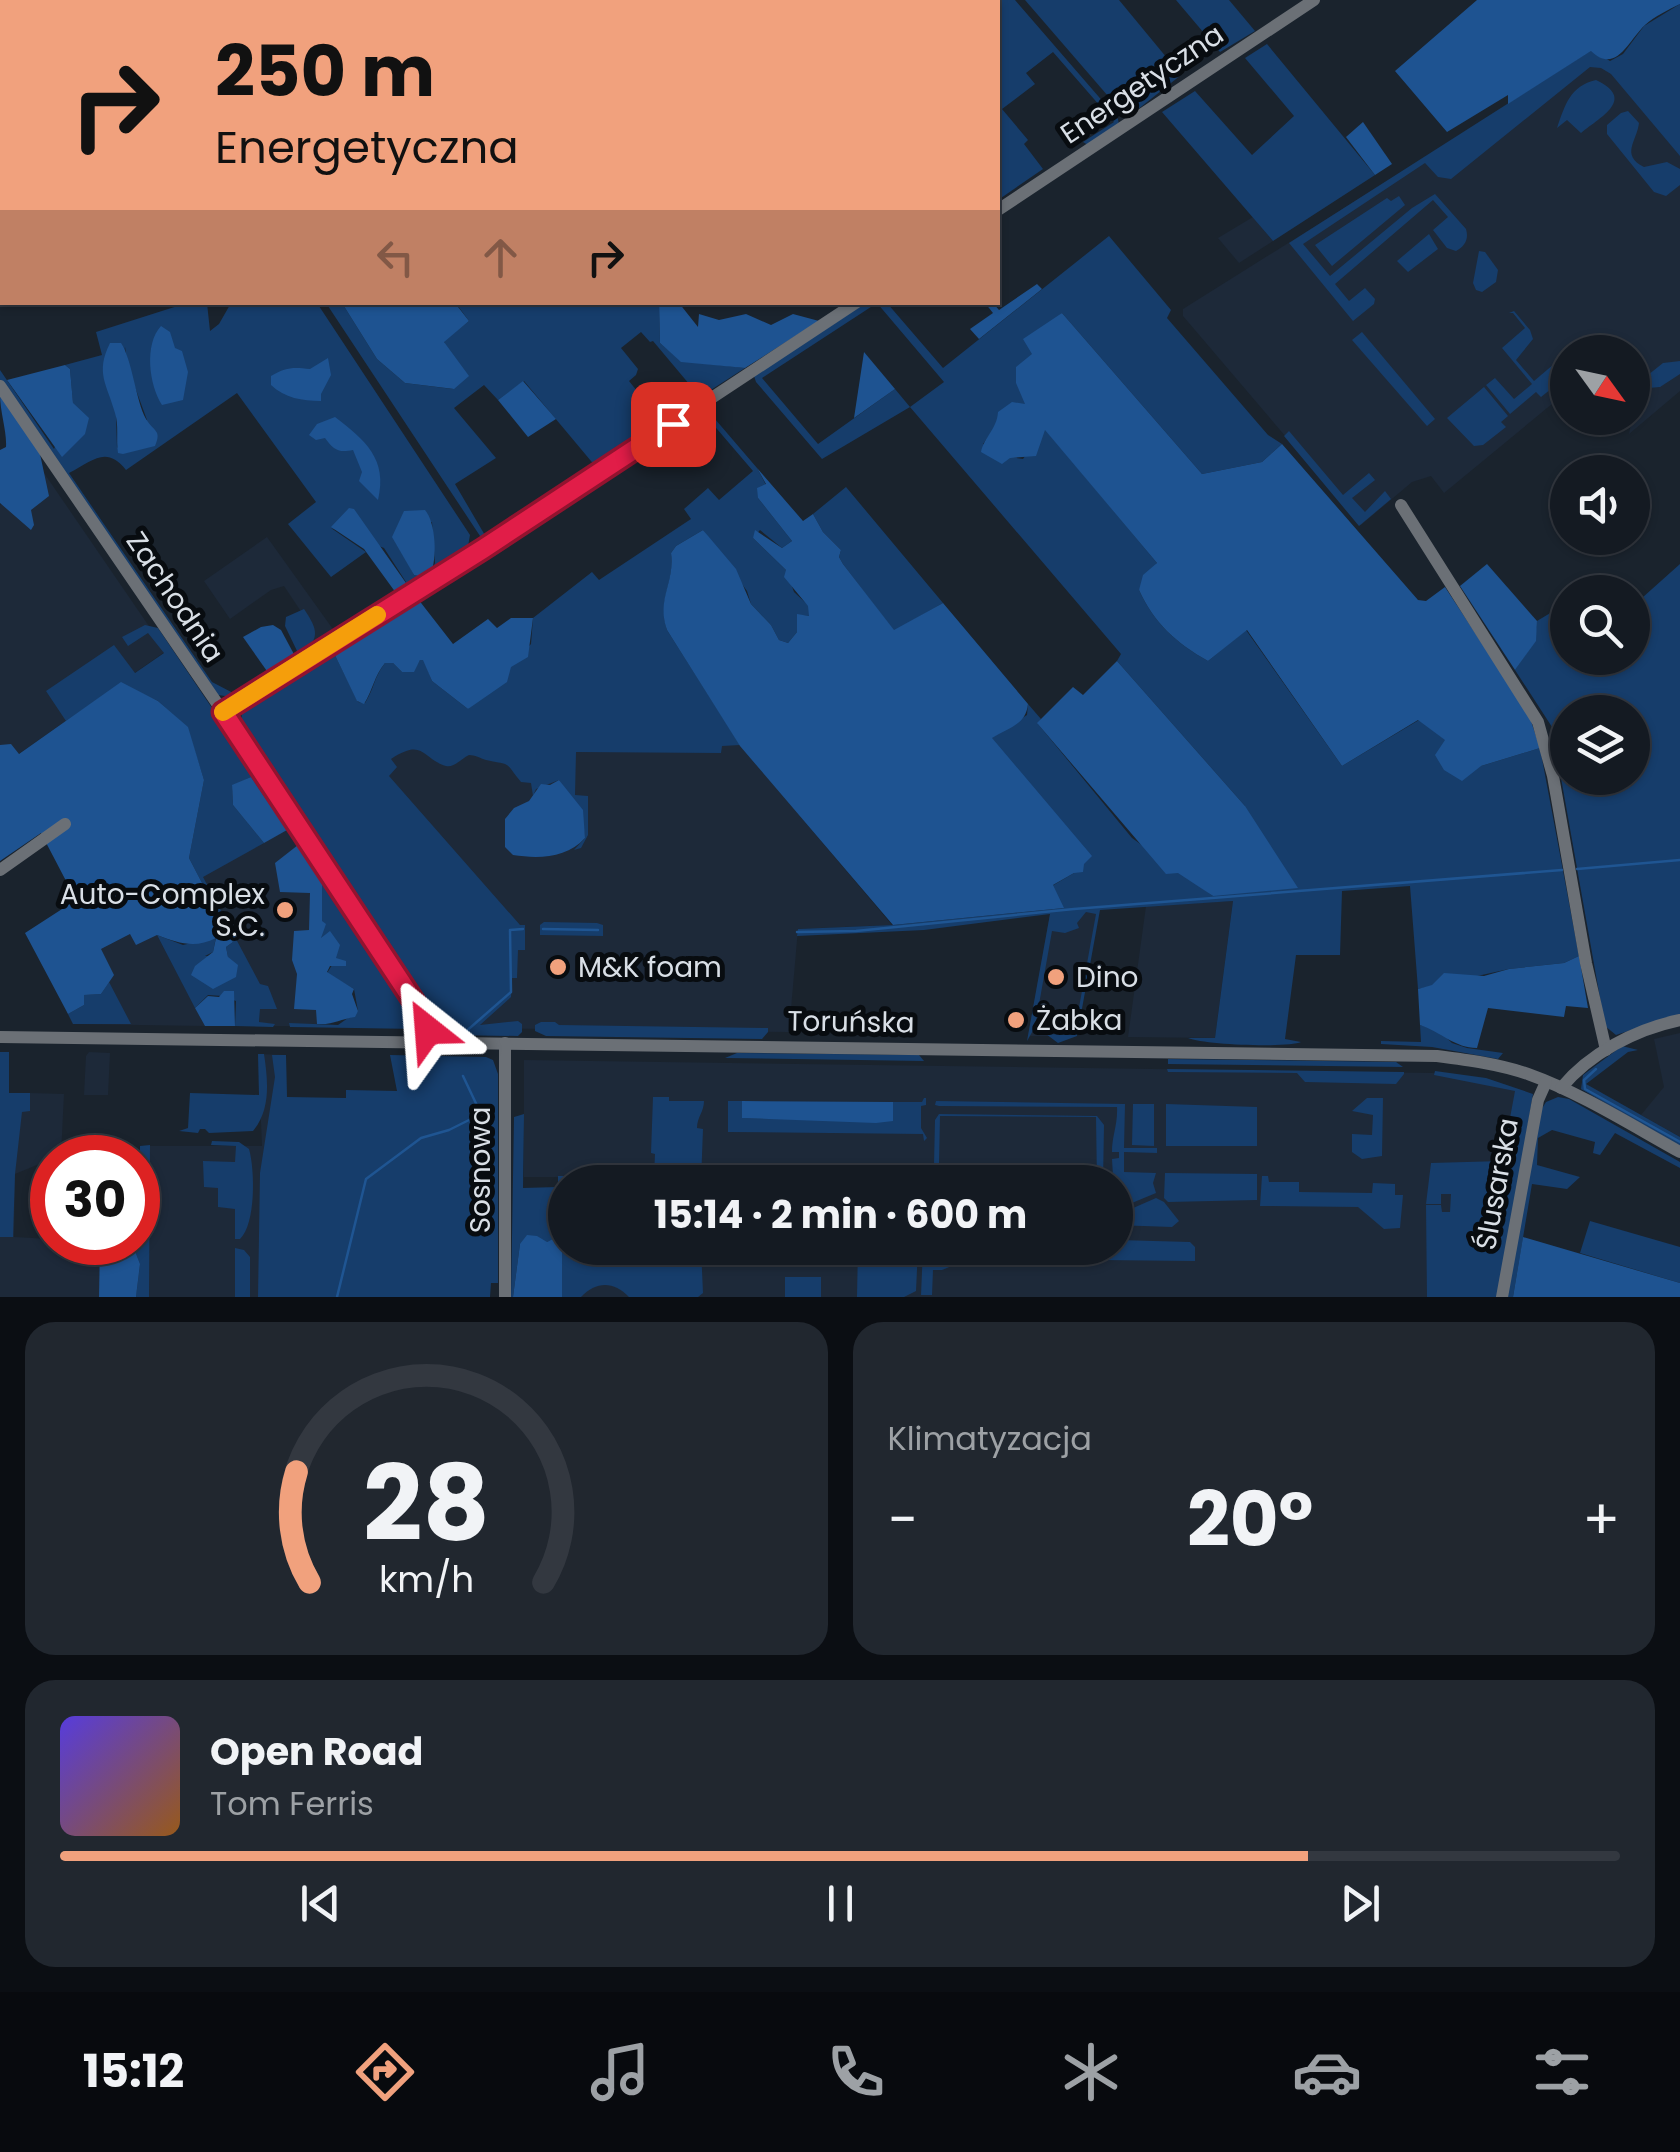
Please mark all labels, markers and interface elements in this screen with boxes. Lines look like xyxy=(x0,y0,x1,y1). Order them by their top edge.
street label: Energetyczna xyxy=(1053,15,1231,153)
text: 250 m xyxy=(215,22,435,121)
icon: right xyxy=(50,40,180,170)
text: Energetyczna xyxy=(215,116,519,179)
icon: left xyxy=(368,230,423,285)
icon: ahead xyxy=(473,230,528,285)
icon: right xyxy=(578,230,633,285)
north arrow xyxy=(1550,335,1650,435)
map controls xyxy=(1550,335,1650,795)
pin xyxy=(631,382,716,467)
icon: arrive xyxy=(646,397,701,452)
button: sound xyxy=(1550,455,1650,555)
street label: Zachodnia xyxy=(117,524,233,670)
button: search xyxy=(1550,575,1650,675)
button: layers xyxy=(1550,695,1650,795)
place label: Auto-Complex S.C. xyxy=(60,875,266,946)
marker: Auto-Complex S.C. xyxy=(274,899,296,921)
place label: M&K foam xyxy=(578,948,722,987)
marker: M&K foam xyxy=(547,956,569,978)
place label: Dino xyxy=(1076,958,1139,997)
marker: Dino xyxy=(1045,966,1067,988)
position arrow xyxy=(376,978,480,1082)
street label: Toruńska xyxy=(787,1001,915,1043)
place label: Żabka xyxy=(1036,1001,1122,1040)
marker: Żabka xyxy=(1005,1009,1027,1031)
street label: Sosnowa xyxy=(461,1107,500,1233)
street label: Ślusarska xyxy=(1466,1115,1528,1253)
speed limit sign: 30 xyxy=(30,1135,160,1265)
text: 15:14 · 2 min · 600 m xyxy=(654,1188,1027,1241)
text: Klimatyzacja xyxy=(888,1416,1092,1461)
text: 28 xyxy=(363,1431,490,1576)
text: 20° xyxy=(1187,1467,1313,1572)
text: − xyxy=(888,1481,918,1558)
text: + xyxy=(1582,1481,1620,1558)
text: km/h xyxy=(379,1554,474,1605)
text: Open Road xyxy=(210,1725,423,1778)
text: Tom Ferris xyxy=(210,1781,374,1826)
icon: previous xyxy=(293,1876,348,1931)
icon: pause xyxy=(813,1876,868,1931)
icon: next xyxy=(1333,1876,1388,1931)
icon: directions xyxy=(350,2037,420,2107)
icon: music xyxy=(585,2037,655,2107)
icon: phone xyxy=(821,2037,891,2107)
icon: climate xyxy=(1056,2037,1126,2107)
icon: car xyxy=(1292,2037,1362,2107)
icon: filters xyxy=(1527,2037,1597,2107)
text: 15:12 xyxy=(83,2040,184,2103)

